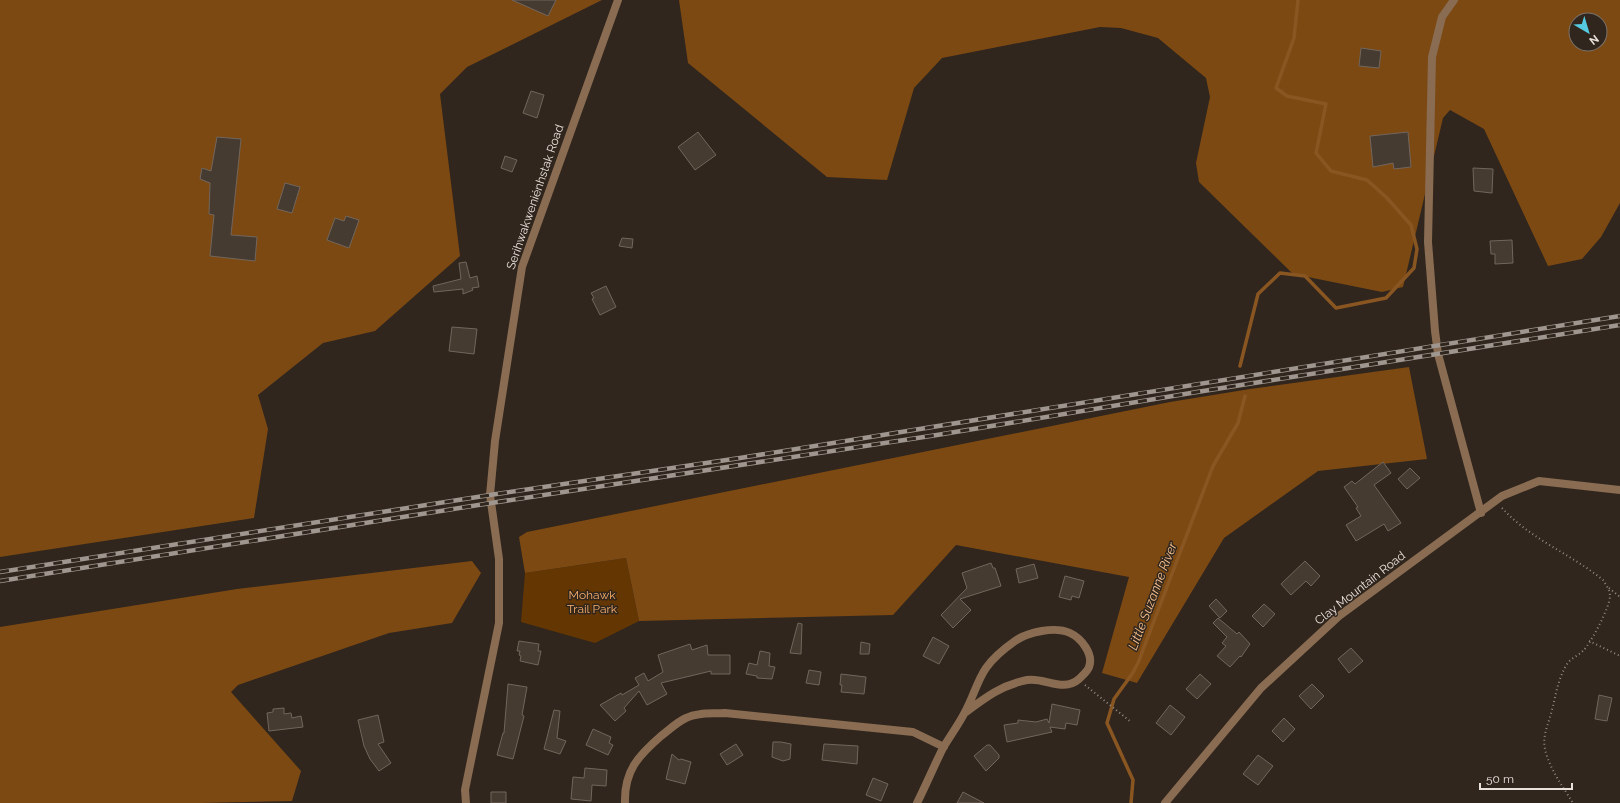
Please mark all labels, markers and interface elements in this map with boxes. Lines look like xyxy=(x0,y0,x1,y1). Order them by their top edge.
north arrow xyxy=(1568,12,1608,52)
text: N xyxy=(1587,32,1601,47)
street label: Serihwakweniénhstak Road xyxy=(504,123,566,271)
water label: Little Suzanne River xyxy=(1125,540,1180,652)
street label: Clay Mountain Road xyxy=(1312,548,1408,628)
park label: Mohawk Trail Park xyxy=(567,588,618,616)
scale bar xyxy=(1480,765,1572,791)
text: 50 m xyxy=(1486,772,1514,786)

